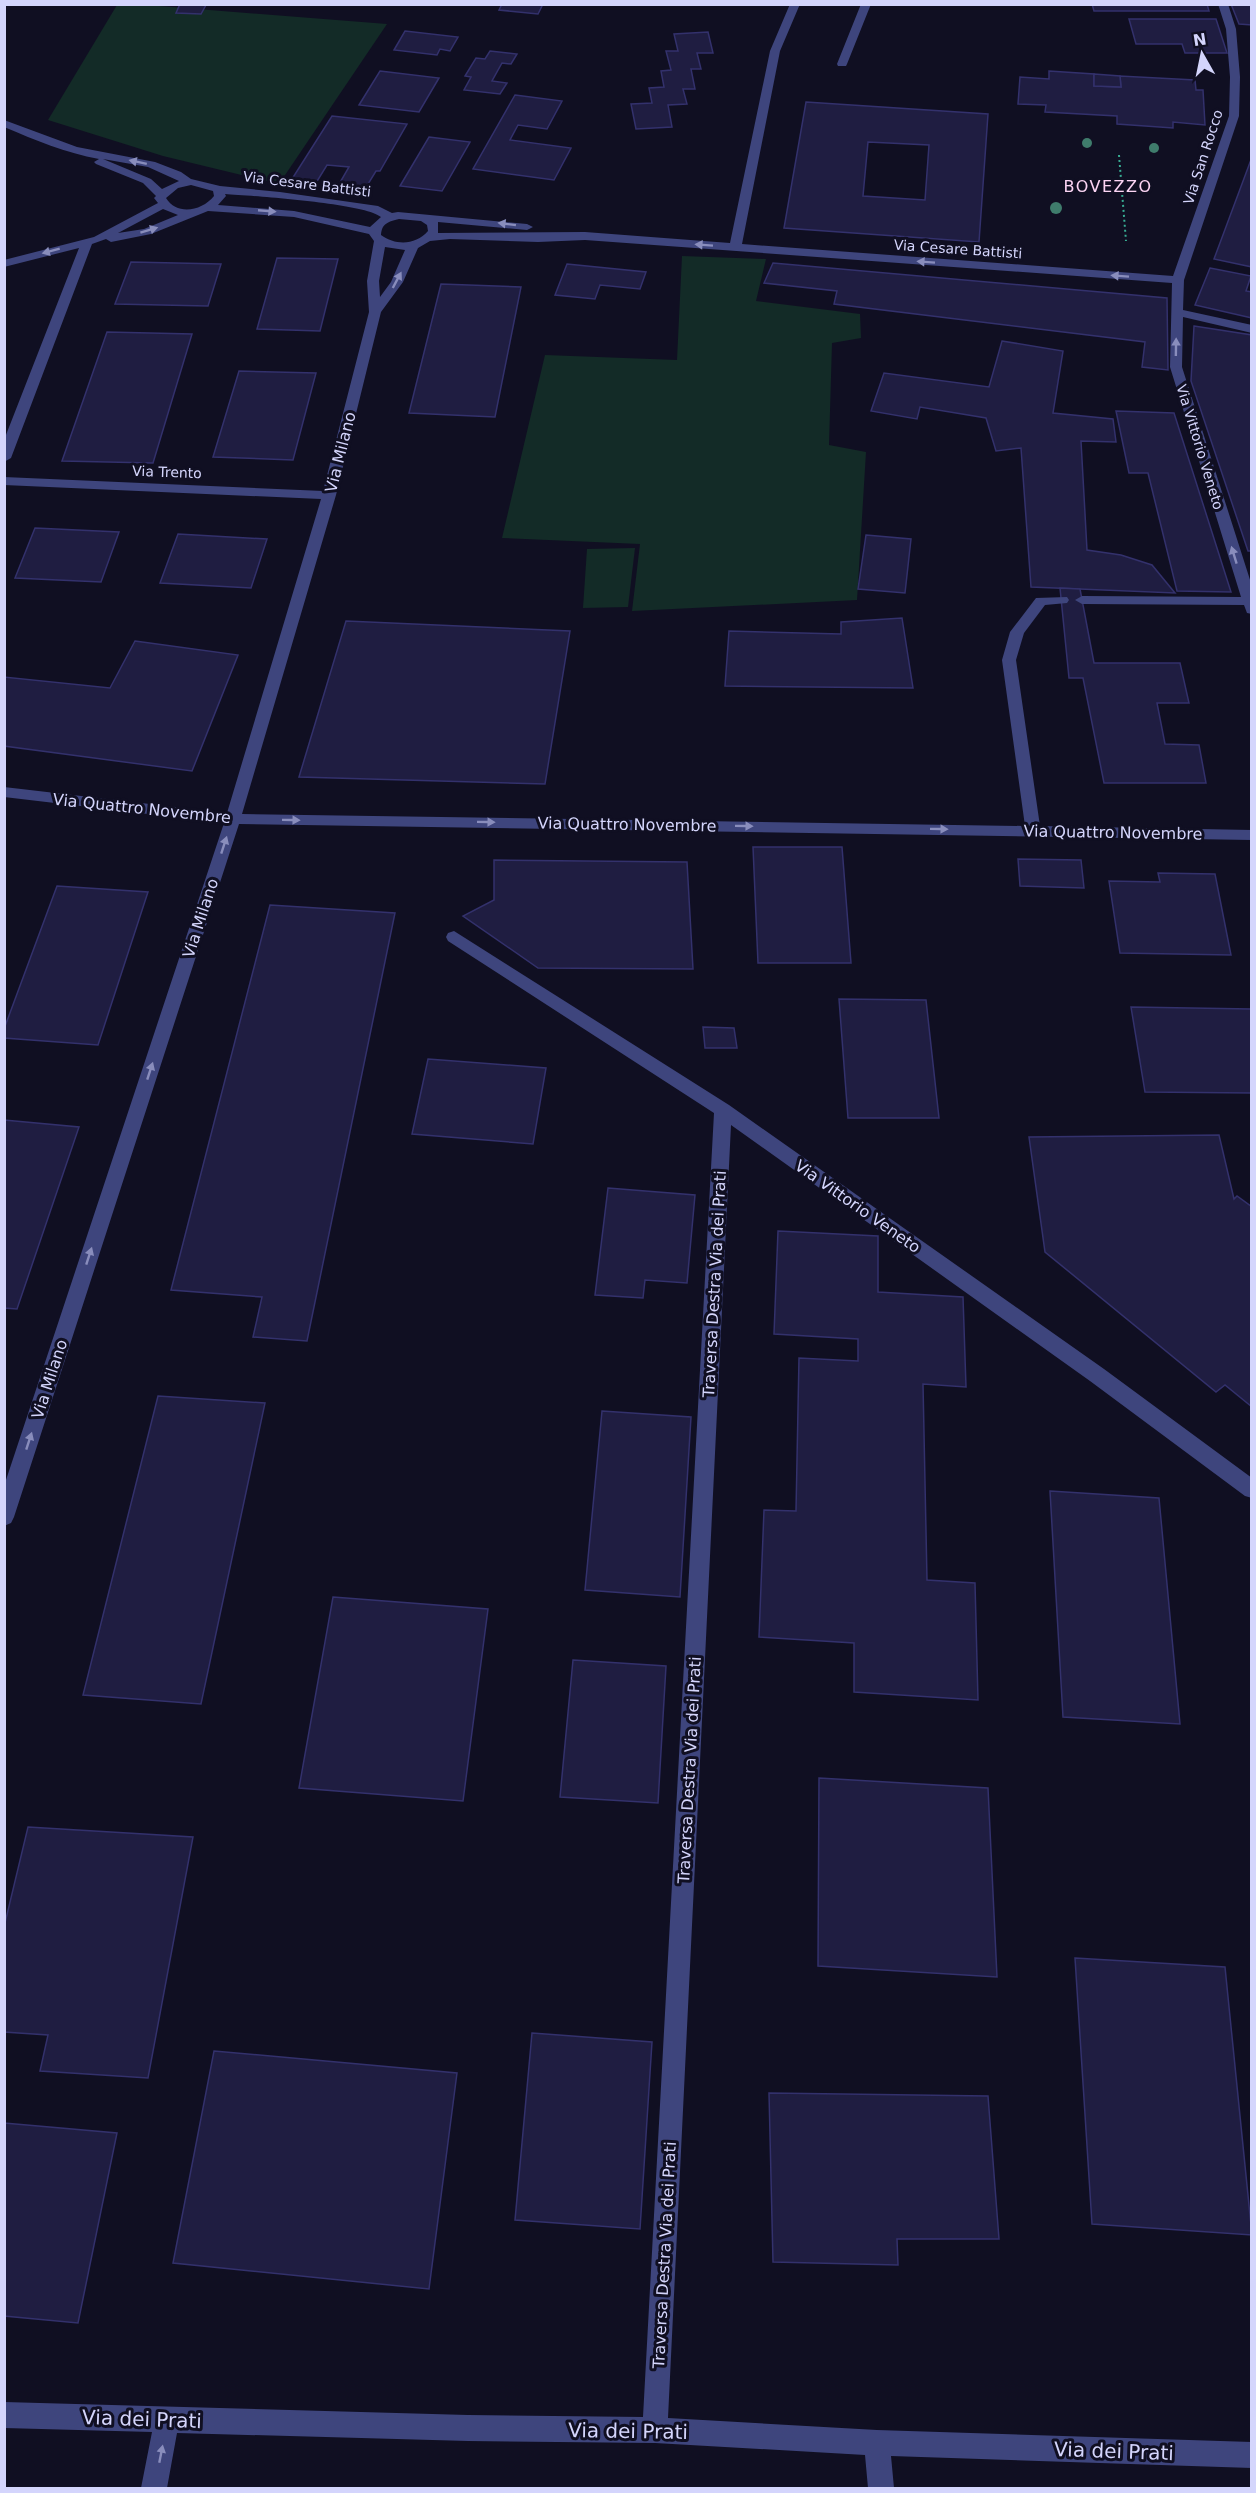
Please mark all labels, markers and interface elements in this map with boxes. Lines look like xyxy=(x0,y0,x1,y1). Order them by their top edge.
north arrow xyxy=(1172,24,1232,84)
text: N xyxy=(1192,29,1208,50)
street label: Via San Rocco xyxy=(1180,108,1226,206)
one-way arrow xyxy=(128,157,147,166)
street label: Via Cesare Battisti xyxy=(242,168,372,200)
district label: BOVEZZO xyxy=(1063,177,1153,196)
one-way arrow xyxy=(257,207,276,216)
one-way arrow xyxy=(497,220,516,229)
one-way arrow xyxy=(140,225,158,235)
street label: Via Cesare Battisti xyxy=(893,237,1023,261)
one-way arrow xyxy=(694,241,713,250)
one-way arrow xyxy=(42,247,60,257)
one-way arrow xyxy=(916,257,935,267)
one-way arrow xyxy=(392,271,402,288)
one-way arrow xyxy=(1111,271,1130,281)
one-way arrow xyxy=(1171,338,1181,357)
street label: Via Vittorio Veneto xyxy=(1173,382,1227,512)
street label: Via Milano xyxy=(321,410,360,494)
street label: Via Trento xyxy=(132,463,202,481)
one-way arrow xyxy=(1228,546,1238,564)
street label: Via Quattro Novembre xyxy=(52,790,232,827)
street label: Via Quattro Novembre xyxy=(537,813,717,836)
one-way arrow xyxy=(282,815,301,824)
one-way arrow xyxy=(477,817,496,827)
one-way arrow xyxy=(735,821,754,831)
street label: Via Quattro Novembre xyxy=(1023,821,1203,844)
one-way arrow xyxy=(930,824,949,833)
one-way arrow xyxy=(220,836,229,854)
street label: Via Milano xyxy=(179,876,222,960)
one-way arrow xyxy=(146,1062,156,1080)
street label: Via Vittorio Veneto xyxy=(791,1156,924,1257)
street label: Traversa Destra Via dei Prati xyxy=(699,1170,730,1399)
one-way arrow xyxy=(85,1247,95,1265)
street label: Via Milano xyxy=(28,1337,71,1421)
one-way arrow xyxy=(24,1432,34,1450)
street label: Traversa Destra Via dei Prati xyxy=(674,1656,705,1885)
street label: Traversa Destra Via dei Prati xyxy=(649,2141,680,2370)
street label: Via dei Prati xyxy=(82,2405,202,2433)
street label: Via dei Prati xyxy=(568,2418,688,2444)
street label: Via dei Prati xyxy=(1054,2437,1174,2465)
one-way arrow xyxy=(157,2445,166,2464)

